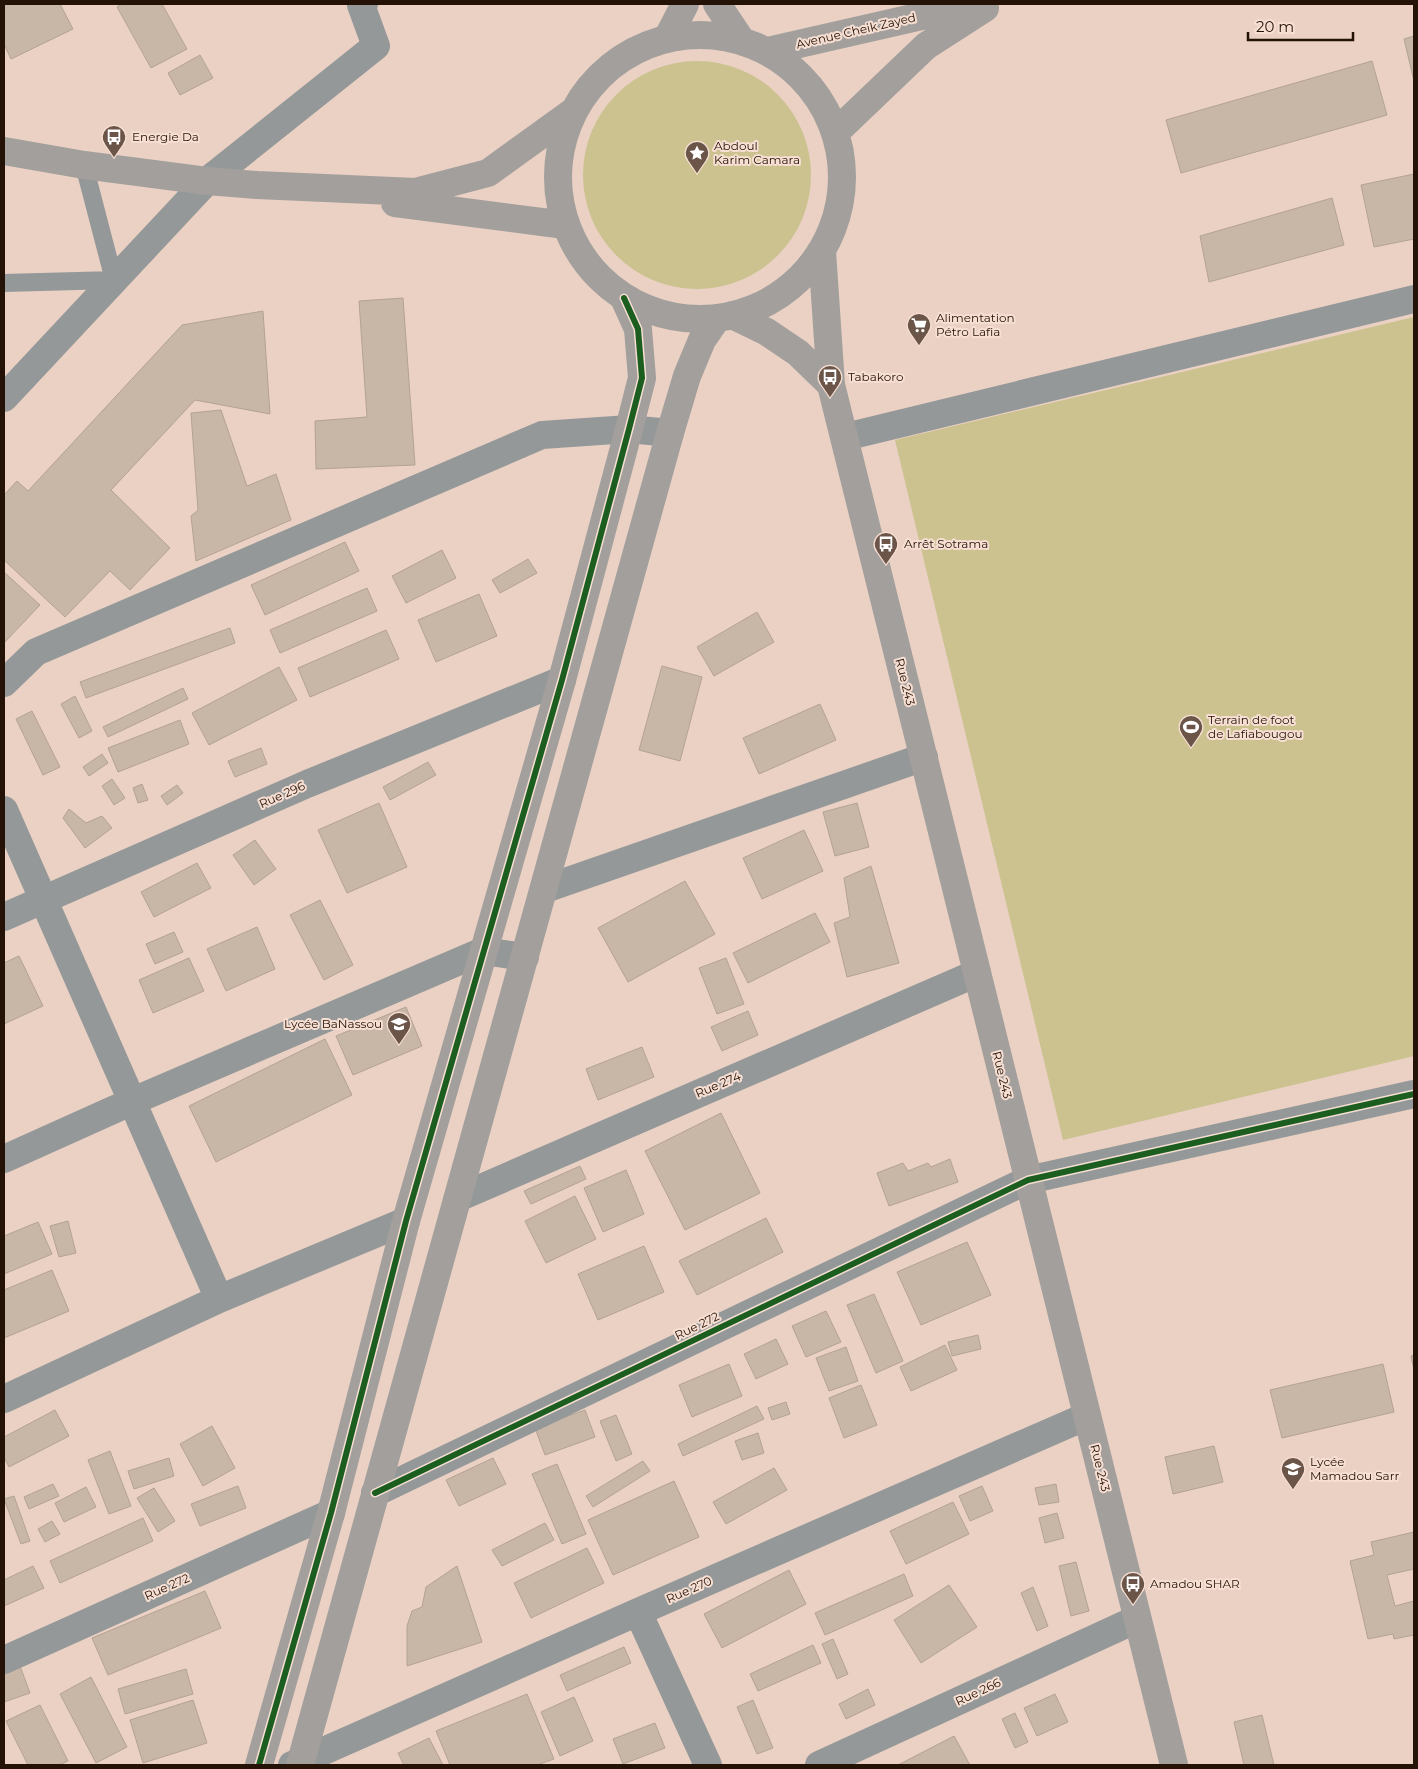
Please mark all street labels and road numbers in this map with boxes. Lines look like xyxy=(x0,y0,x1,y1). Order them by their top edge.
street label: Avenue Cheik Zayed xyxy=(795,9,917,52)
street label: Rue 243 xyxy=(892,657,919,707)
street label: Rue 296 xyxy=(257,778,307,811)
street label: Rue 243 xyxy=(989,1050,1016,1100)
street label: Rue 274 xyxy=(693,1068,743,1101)
street label: Rue 272 xyxy=(672,1308,722,1343)
street label: Rue 243 xyxy=(1087,1443,1114,1493)
street label: Rue 272 xyxy=(142,1570,192,1603)
street label: Rue 270 xyxy=(663,1573,714,1606)
street label: Rue 266 xyxy=(953,1674,1003,1709)

